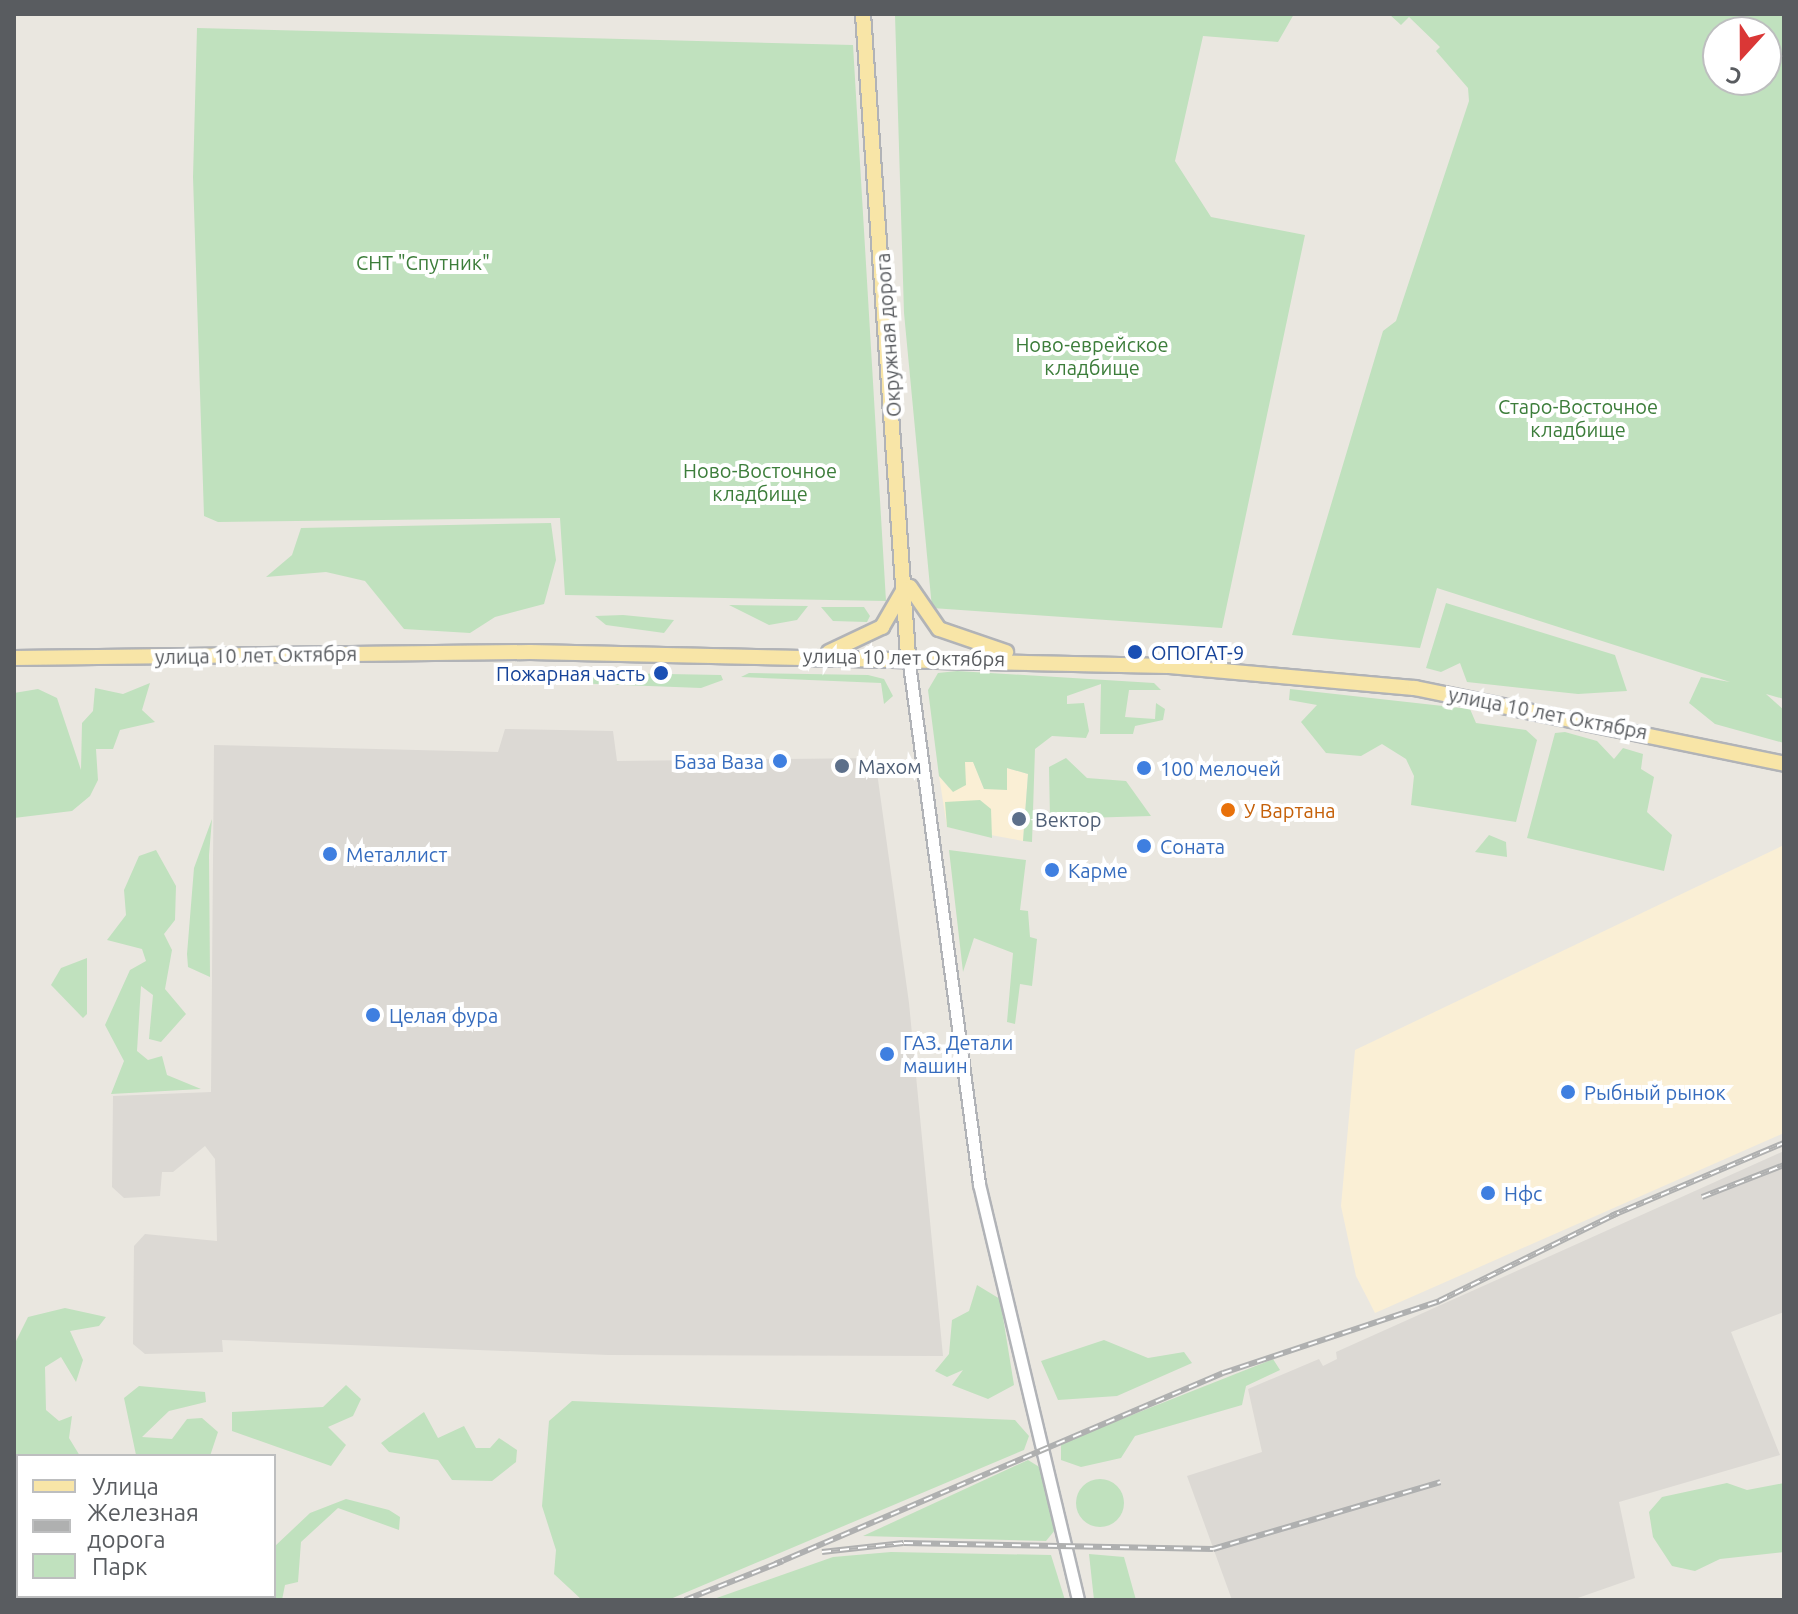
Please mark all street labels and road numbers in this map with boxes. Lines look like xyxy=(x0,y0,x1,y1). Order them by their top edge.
street label: Окружная дорога xyxy=(870,252,906,418)
street label: улица 10 лет Октября xyxy=(155,641,357,669)
street label: улица 10 лет Октября xyxy=(803,643,1005,671)
street label: улица 10 лет Октября xyxy=(1446,682,1650,744)

